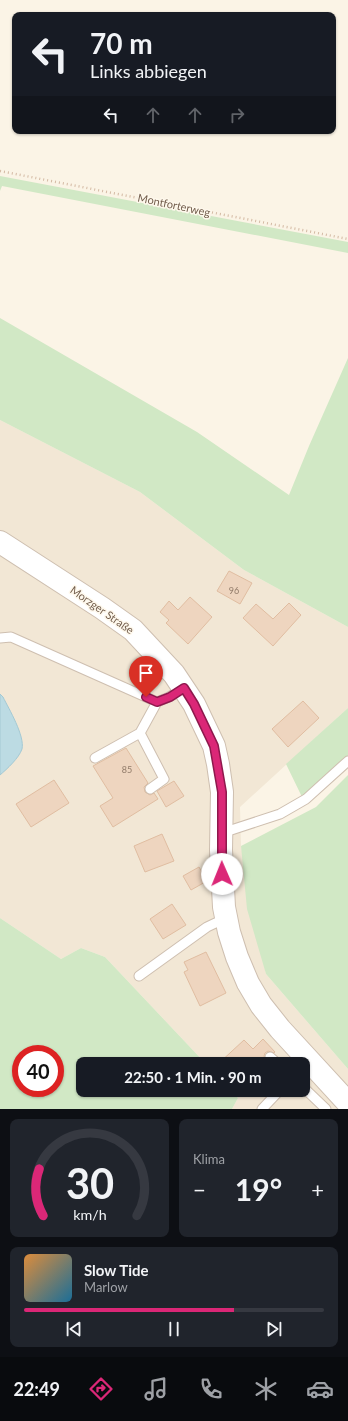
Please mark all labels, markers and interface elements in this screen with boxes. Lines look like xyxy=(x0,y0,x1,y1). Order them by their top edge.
text: 70 m xyxy=(90,26,153,60)
icon: left xyxy=(24,28,76,80)
text: Links abbiegen xyxy=(90,60,207,82)
icon: left xyxy=(100,104,122,126)
icon: ahead xyxy=(142,104,164,126)
icon: ahead xyxy=(184,104,206,126)
icon: right xyxy=(226,104,248,126)
street label: Montforterweg xyxy=(137,190,212,219)
street label: Morzger Straße xyxy=(68,583,137,636)
house number: 96 xyxy=(229,585,239,596)
pin xyxy=(129,656,163,697)
icon: arrive xyxy=(135,662,157,684)
house number: 85 xyxy=(122,764,132,775)
position arrow xyxy=(201,853,243,895)
speed limit sign: 40 xyxy=(12,1045,64,1097)
text: 22:50 · 1 Min. · 90 m xyxy=(124,1068,262,1086)
text: Klima xyxy=(193,1151,225,1167)
text: 30 xyxy=(65,1158,114,1208)
text: 19° xyxy=(235,1171,282,1207)
text: − xyxy=(193,1176,206,1203)
text: + xyxy=(311,1176,324,1203)
text: km/h xyxy=(73,1206,106,1223)
text: Slow Tide xyxy=(84,1261,149,1279)
text: Marlow xyxy=(84,1279,128,1295)
icon: previous xyxy=(63,1318,85,1340)
icon: pause xyxy=(163,1318,185,1340)
icon: next xyxy=(263,1318,285,1340)
icon: directions xyxy=(87,1375,115,1403)
icon: music xyxy=(142,1375,170,1403)
icon: phone xyxy=(197,1375,225,1403)
icon: climate xyxy=(252,1375,280,1403)
icon: car xyxy=(306,1375,334,1403)
text: 22:49 xyxy=(13,1378,60,1400)

